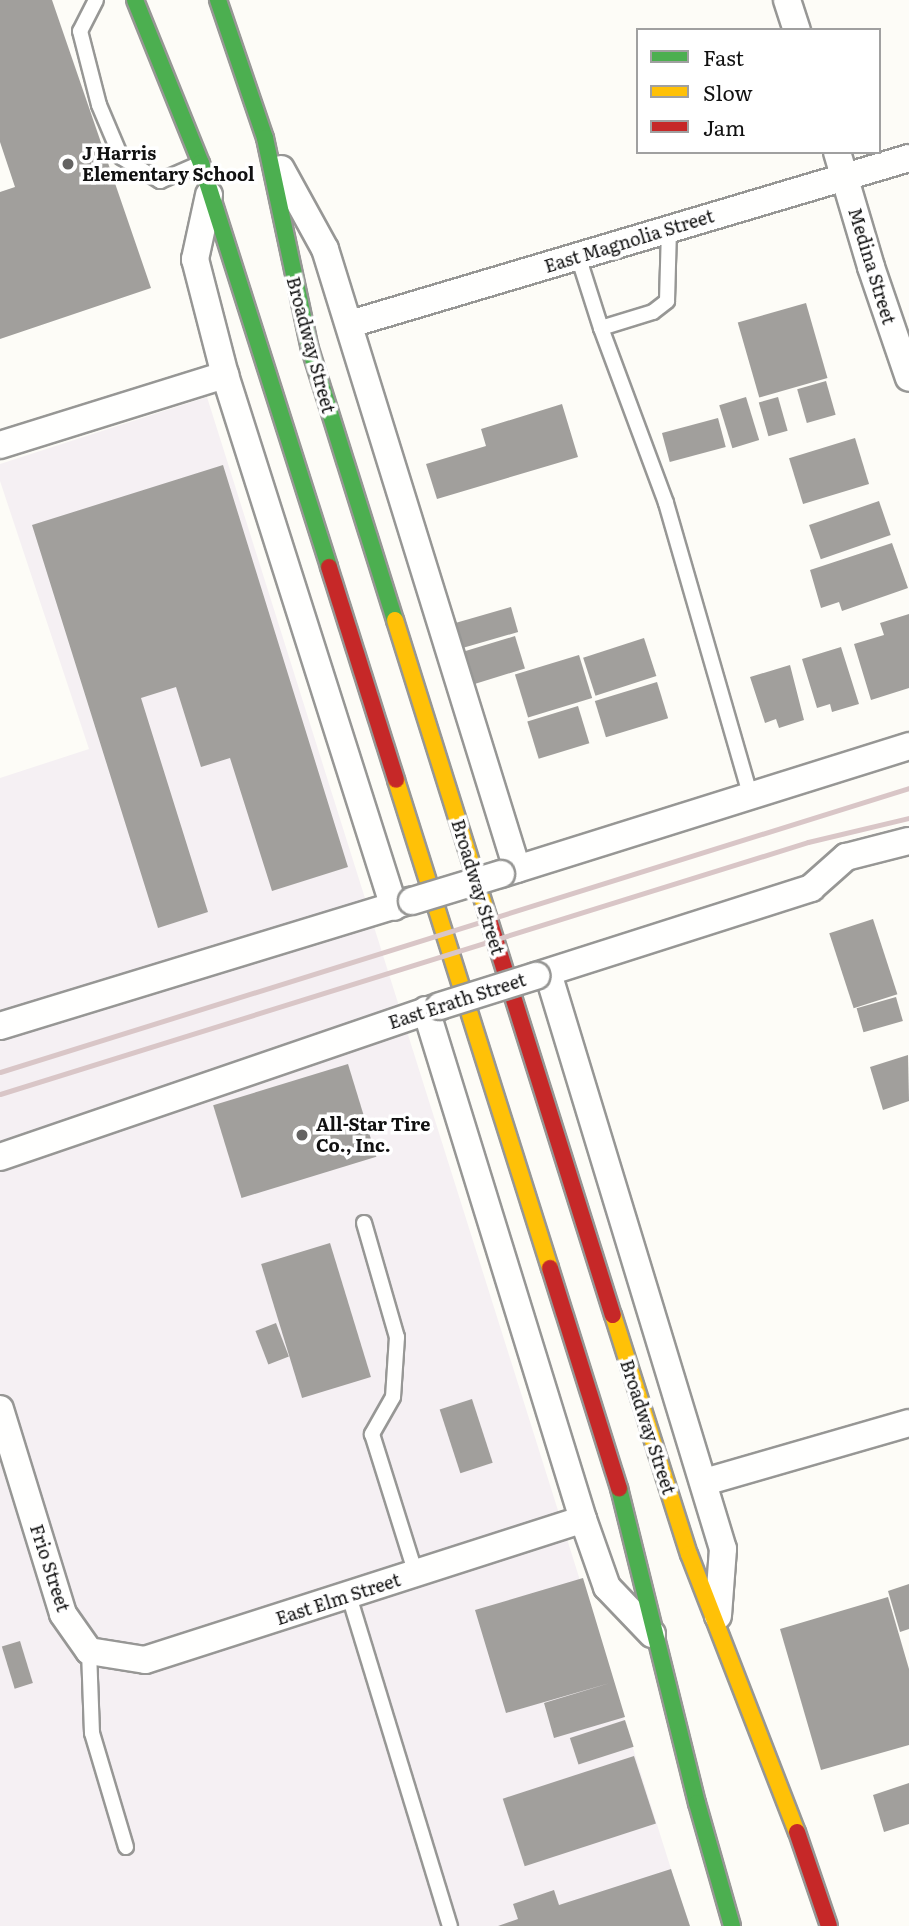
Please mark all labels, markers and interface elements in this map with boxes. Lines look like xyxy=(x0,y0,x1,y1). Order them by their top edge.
legend xyxy=(636,28,881,154)
text: Fast xyxy=(703,41,744,72)
text: Slow xyxy=(703,76,753,107)
text: Jam xyxy=(703,111,745,142)
place label: J Harris Elementary School xyxy=(82,143,254,186)
marker: J Harris Elementary School xyxy=(60,156,76,172)
street label: East Magnolia Street xyxy=(542,205,716,277)
street label: Medina Street xyxy=(844,205,900,327)
street label: Broadway Street xyxy=(282,274,340,416)
street label: Broadway Street xyxy=(447,817,509,957)
street label: East Erath Street xyxy=(386,969,528,1033)
place label: All-Star Tire Co., Inc. xyxy=(316,1114,430,1156)
marker: All-Star Tire Co., Inc. xyxy=(294,1127,310,1143)
street label: Broadway Street xyxy=(616,1357,680,1497)
street label: Frio Street xyxy=(26,1521,74,1615)
street label: East Elm Street xyxy=(273,1569,403,1629)

